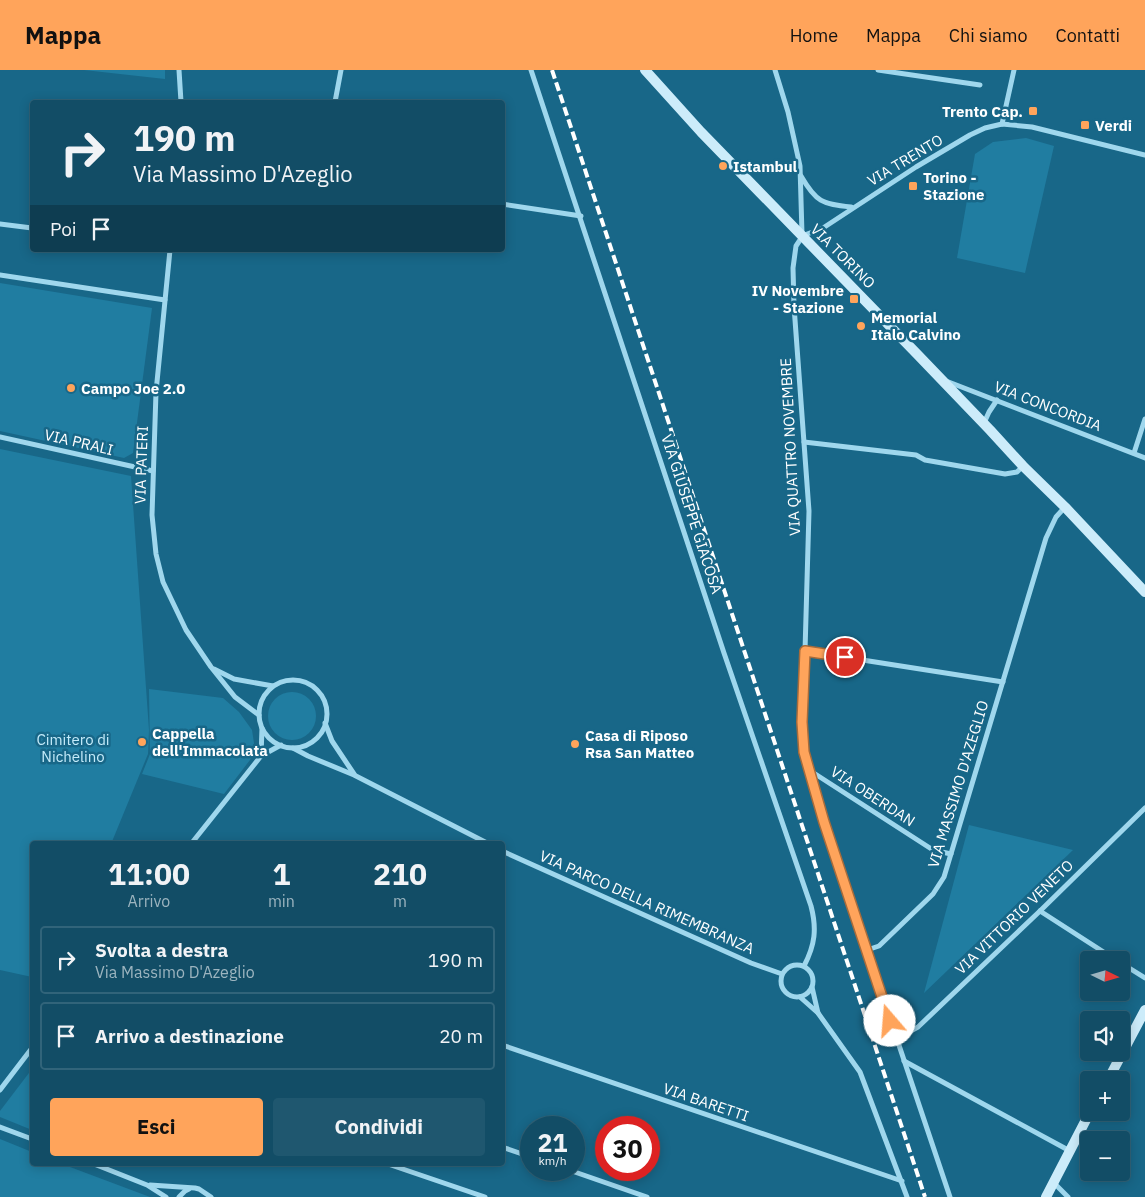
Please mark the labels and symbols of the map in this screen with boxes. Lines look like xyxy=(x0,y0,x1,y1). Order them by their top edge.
place label: Trento Cap. xyxy=(942,102,1023,121)
marker: Trento Cap. xyxy=(1027,105,1039,117)
place label: Verdi xyxy=(1095,116,1132,135)
marker: Verdi xyxy=(1079,119,1091,131)
street label: VIA TRENTO xyxy=(864,130,946,190)
place label: Istambul xyxy=(733,157,798,176)
marker: Istambul xyxy=(717,160,729,172)
place label: Torino - Stazione xyxy=(923,168,984,204)
marker: Torino - Stazione xyxy=(907,180,919,192)
street label: VIA TORINO xyxy=(807,220,879,292)
place label: IV Novembre - Stazione xyxy=(752,281,844,317)
marker: IV Novembre - Stazione xyxy=(848,293,860,305)
place label: Memorial Italo Calvino xyxy=(871,308,961,344)
marker: Memorial Italo Calvino xyxy=(855,320,867,332)
street label: VIA QUATTRO NOVEMBRE xyxy=(776,358,804,536)
street label: VIA CONCORDIA xyxy=(992,377,1105,435)
place label: Campo Joe 2.0 xyxy=(81,379,185,398)
marker: Campo Joe 2.0 xyxy=(65,382,77,394)
street label: VIA PRALI xyxy=(43,425,115,459)
street label: VIA PATERI xyxy=(130,426,152,504)
street label: VIA GIUSEPPE GIACOSA xyxy=(657,432,727,597)
pin xyxy=(824,636,866,678)
street label: VIA MASSIMO D'AZEGLIO xyxy=(923,698,993,870)
place label: Cappella dell'Immacolata xyxy=(152,724,268,760)
place label: Casa di Riposo Rsa San Matteo xyxy=(585,726,694,762)
park label: Cimitero di Nichelino xyxy=(36,730,110,766)
marker: Cappella dell'Immacolata xyxy=(136,736,148,748)
marker: Casa di Riposo Rsa San Matteo xyxy=(569,738,581,750)
street label: VIA OBERDAN xyxy=(827,762,919,830)
street label: VIA PARCO DELLA RIMEMBRANZA xyxy=(537,846,758,958)
street label: VIA VITTORIO VENETO xyxy=(951,856,1077,978)
north arrow xyxy=(1080,951,1130,1001)
position arrow xyxy=(863,994,915,1046)
street label: VIA BARETTI xyxy=(661,1078,751,1126)
speed limit sign: 30 xyxy=(595,1116,660,1181)

